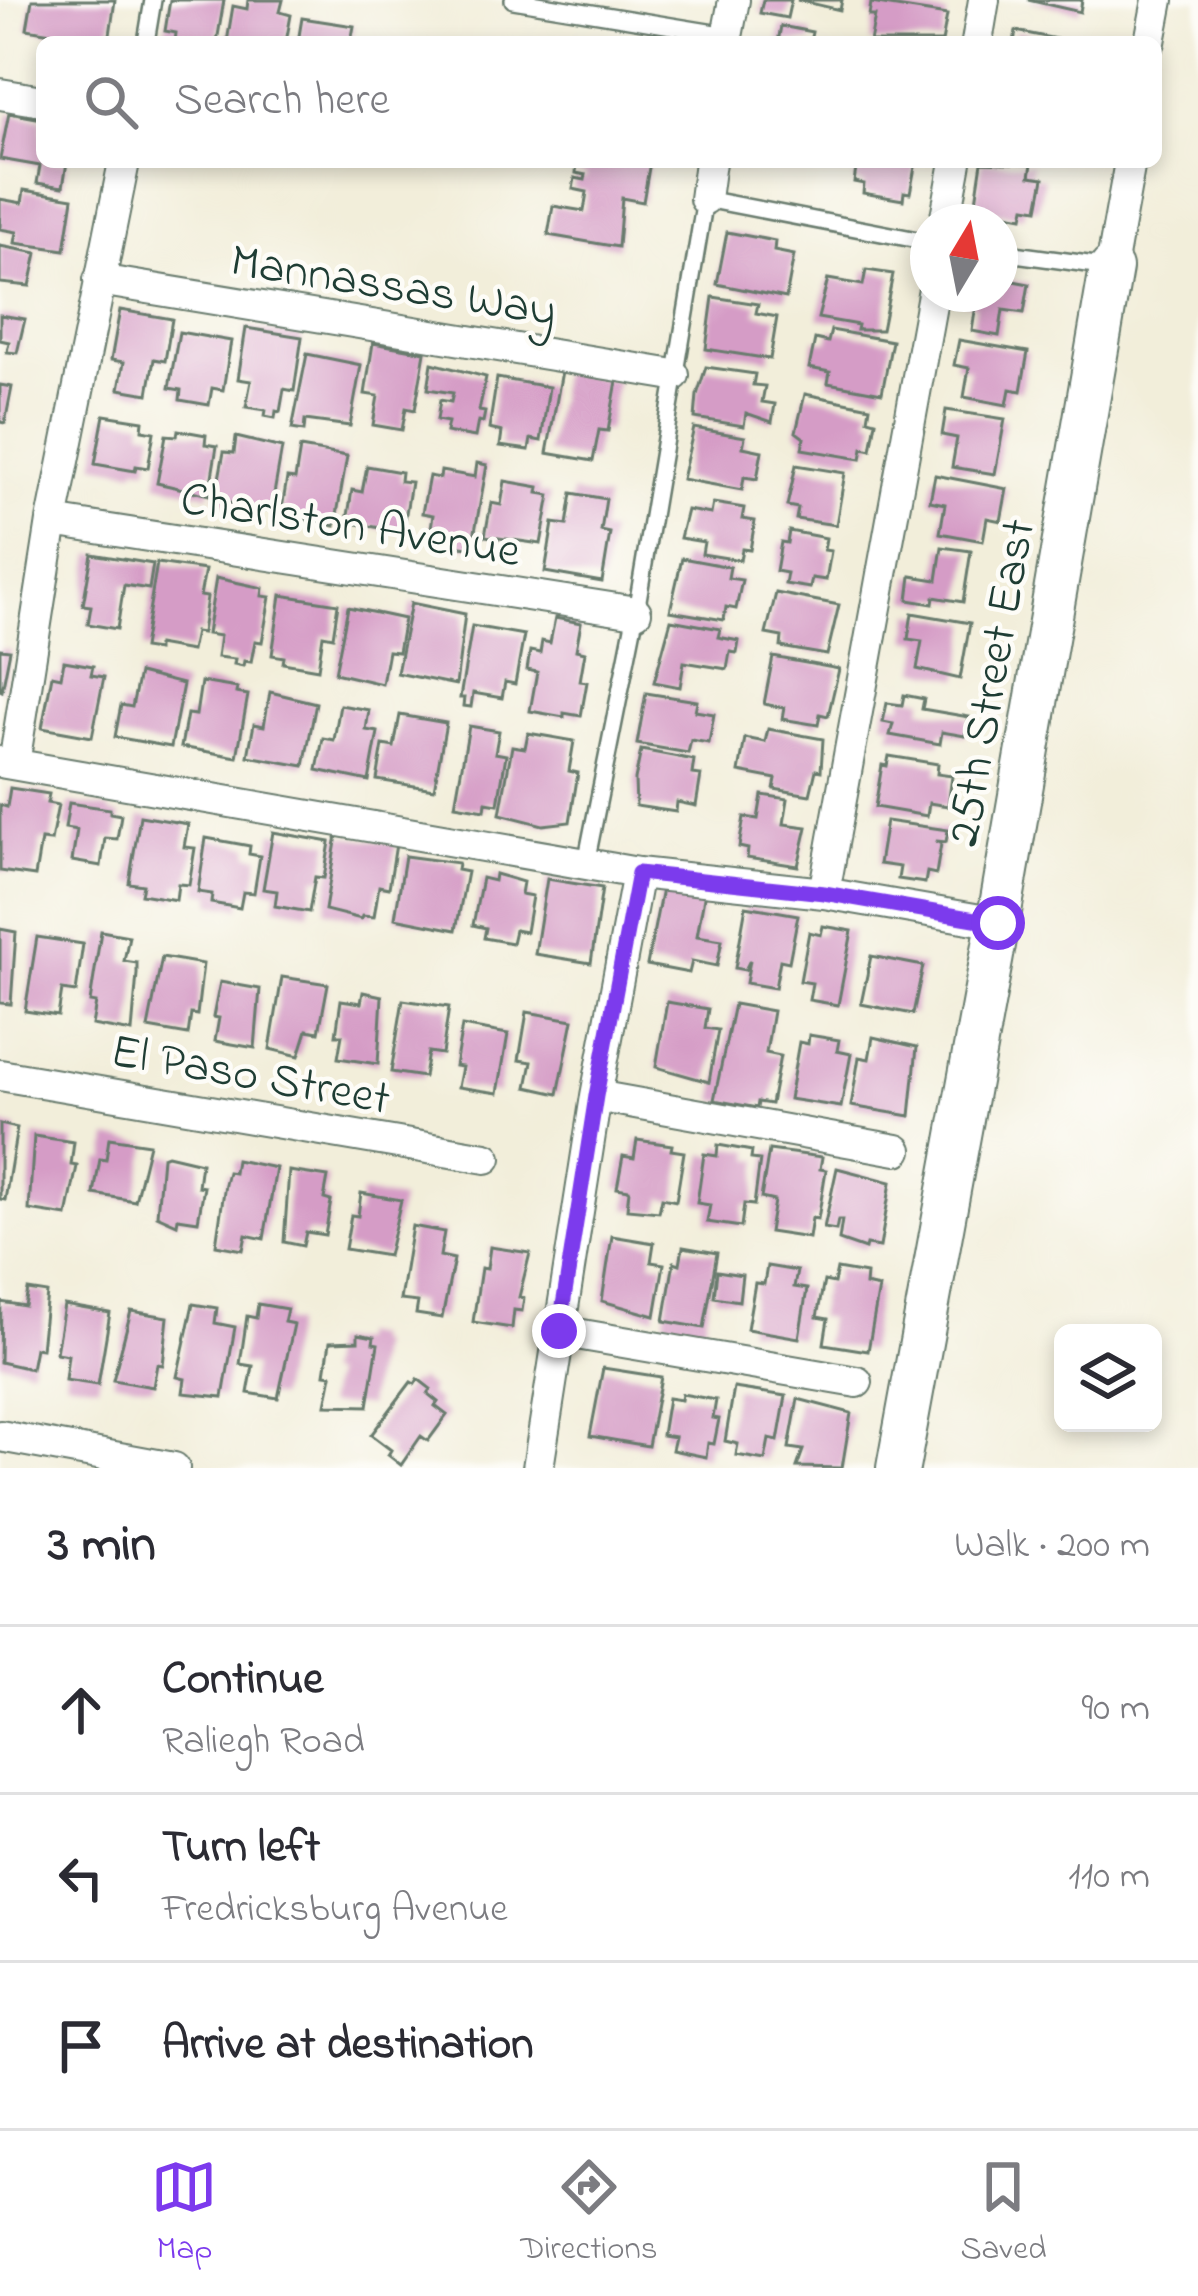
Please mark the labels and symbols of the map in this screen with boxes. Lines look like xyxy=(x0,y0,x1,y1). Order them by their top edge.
north arrow xyxy=(910,204,1018,312)
street label: Mannassas Way xyxy=(225,228,561,348)
street label: Charlston Avenue xyxy=(175,466,525,588)
street label: 25th Street East xyxy=(930,514,1056,852)
route start xyxy=(971,896,1025,950)
street label: El Paso Street xyxy=(105,1018,395,1136)
route end xyxy=(532,1304,586,1358)

